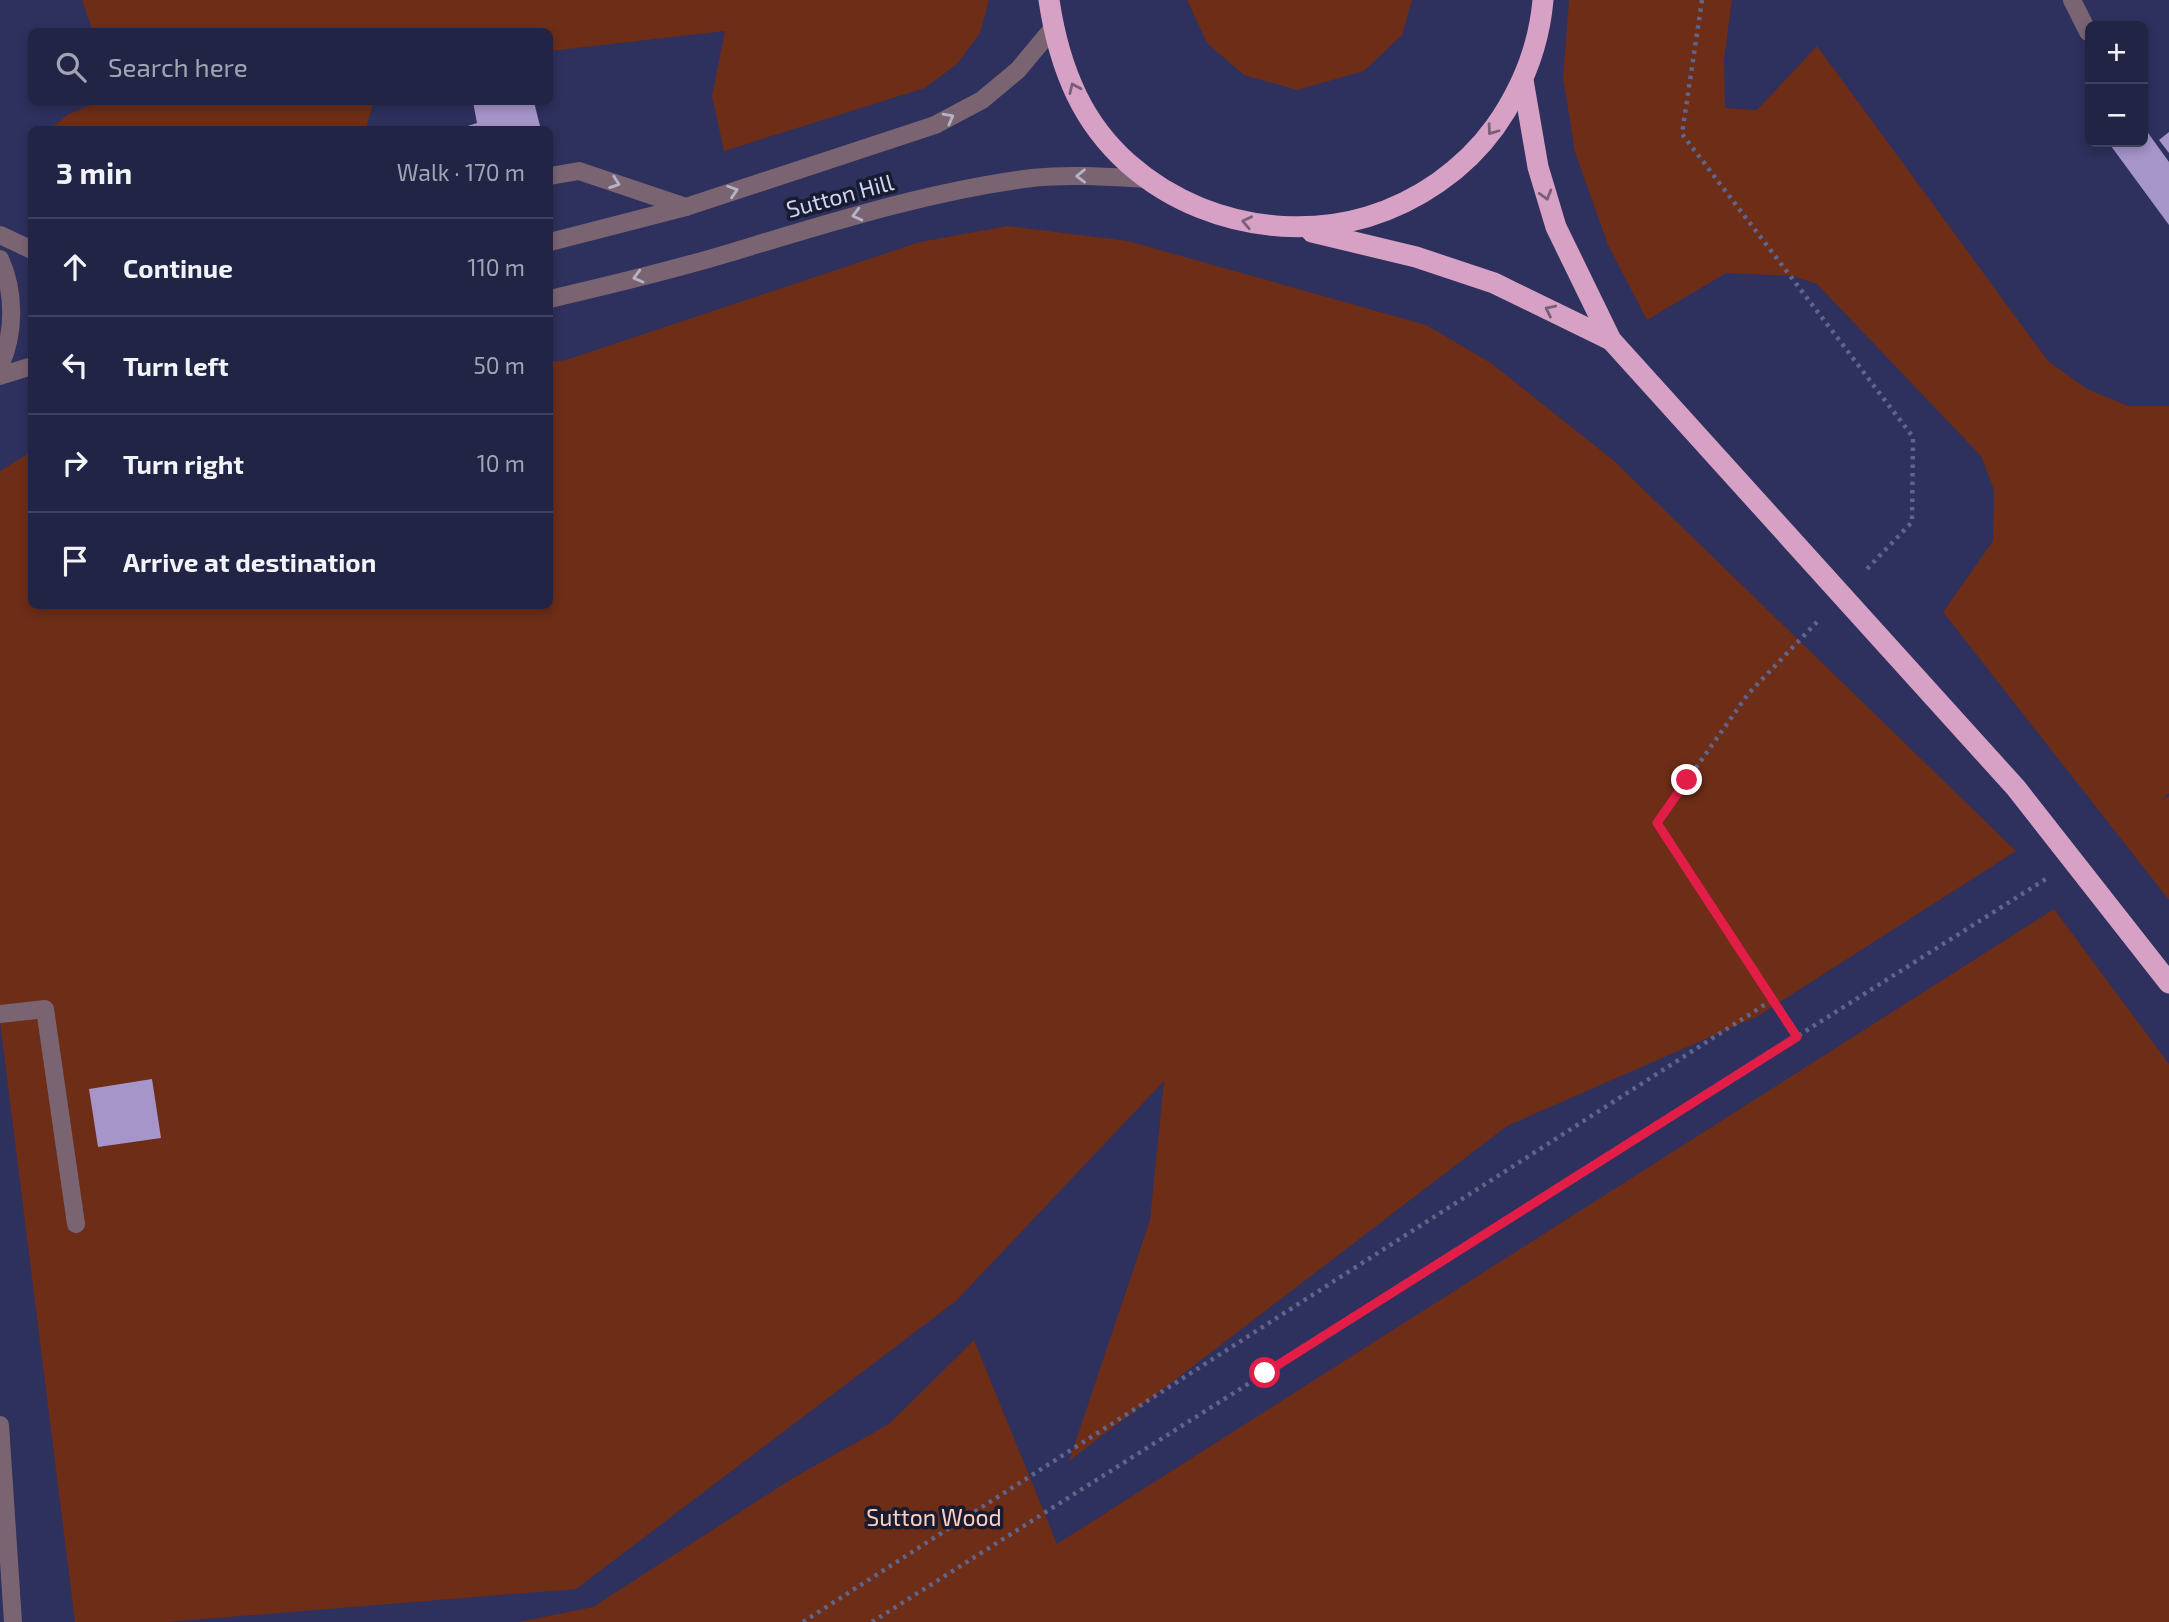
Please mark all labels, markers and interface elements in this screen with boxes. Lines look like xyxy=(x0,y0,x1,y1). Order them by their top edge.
map controls xyxy=(2085,21,2148,147)
button: + xyxy=(2085,21,2148,84)
search box xyxy=(28,28,553,105)
icon: search xyxy=(52,48,90,86)
text: Search here xyxy=(108,51,248,82)
one-way arrow xyxy=(1068,83,1082,95)
button: − xyxy=(2085,84,2148,147)
one-way arrow xyxy=(941,113,954,126)
one-way arrow xyxy=(1488,122,1501,135)
text: 3 min xyxy=(56,154,132,190)
text: Walk · 170 m xyxy=(397,158,525,186)
street label: Sutton Hill xyxy=(783,167,897,223)
one-way arrow xyxy=(1075,168,1085,184)
one-way arrow xyxy=(609,175,621,189)
one-way arrow xyxy=(727,185,739,199)
one-way arrow xyxy=(1538,188,1553,200)
one-way arrow xyxy=(851,207,863,221)
one-way arrow xyxy=(1241,216,1253,231)
icon: ahead xyxy=(56,248,94,286)
text: Continue xyxy=(123,252,233,283)
text: 110 m xyxy=(468,253,525,281)
one-way arrow xyxy=(633,269,645,283)
one-way arrow xyxy=(1545,304,1557,318)
icon: left xyxy=(56,346,94,384)
text: Turn left xyxy=(123,350,229,381)
text: 50 m xyxy=(474,351,525,379)
icon: right xyxy=(56,444,94,482)
text: Turn right xyxy=(123,448,244,479)
text: 10 m xyxy=(477,449,525,477)
icon: arrive xyxy=(56,542,94,580)
text: Arrive at destination xyxy=(123,546,376,577)
route end xyxy=(1671,764,1702,795)
route start xyxy=(1249,1357,1280,1388)
park label: Sutton Wood xyxy=(866,1503,1002,1531)

